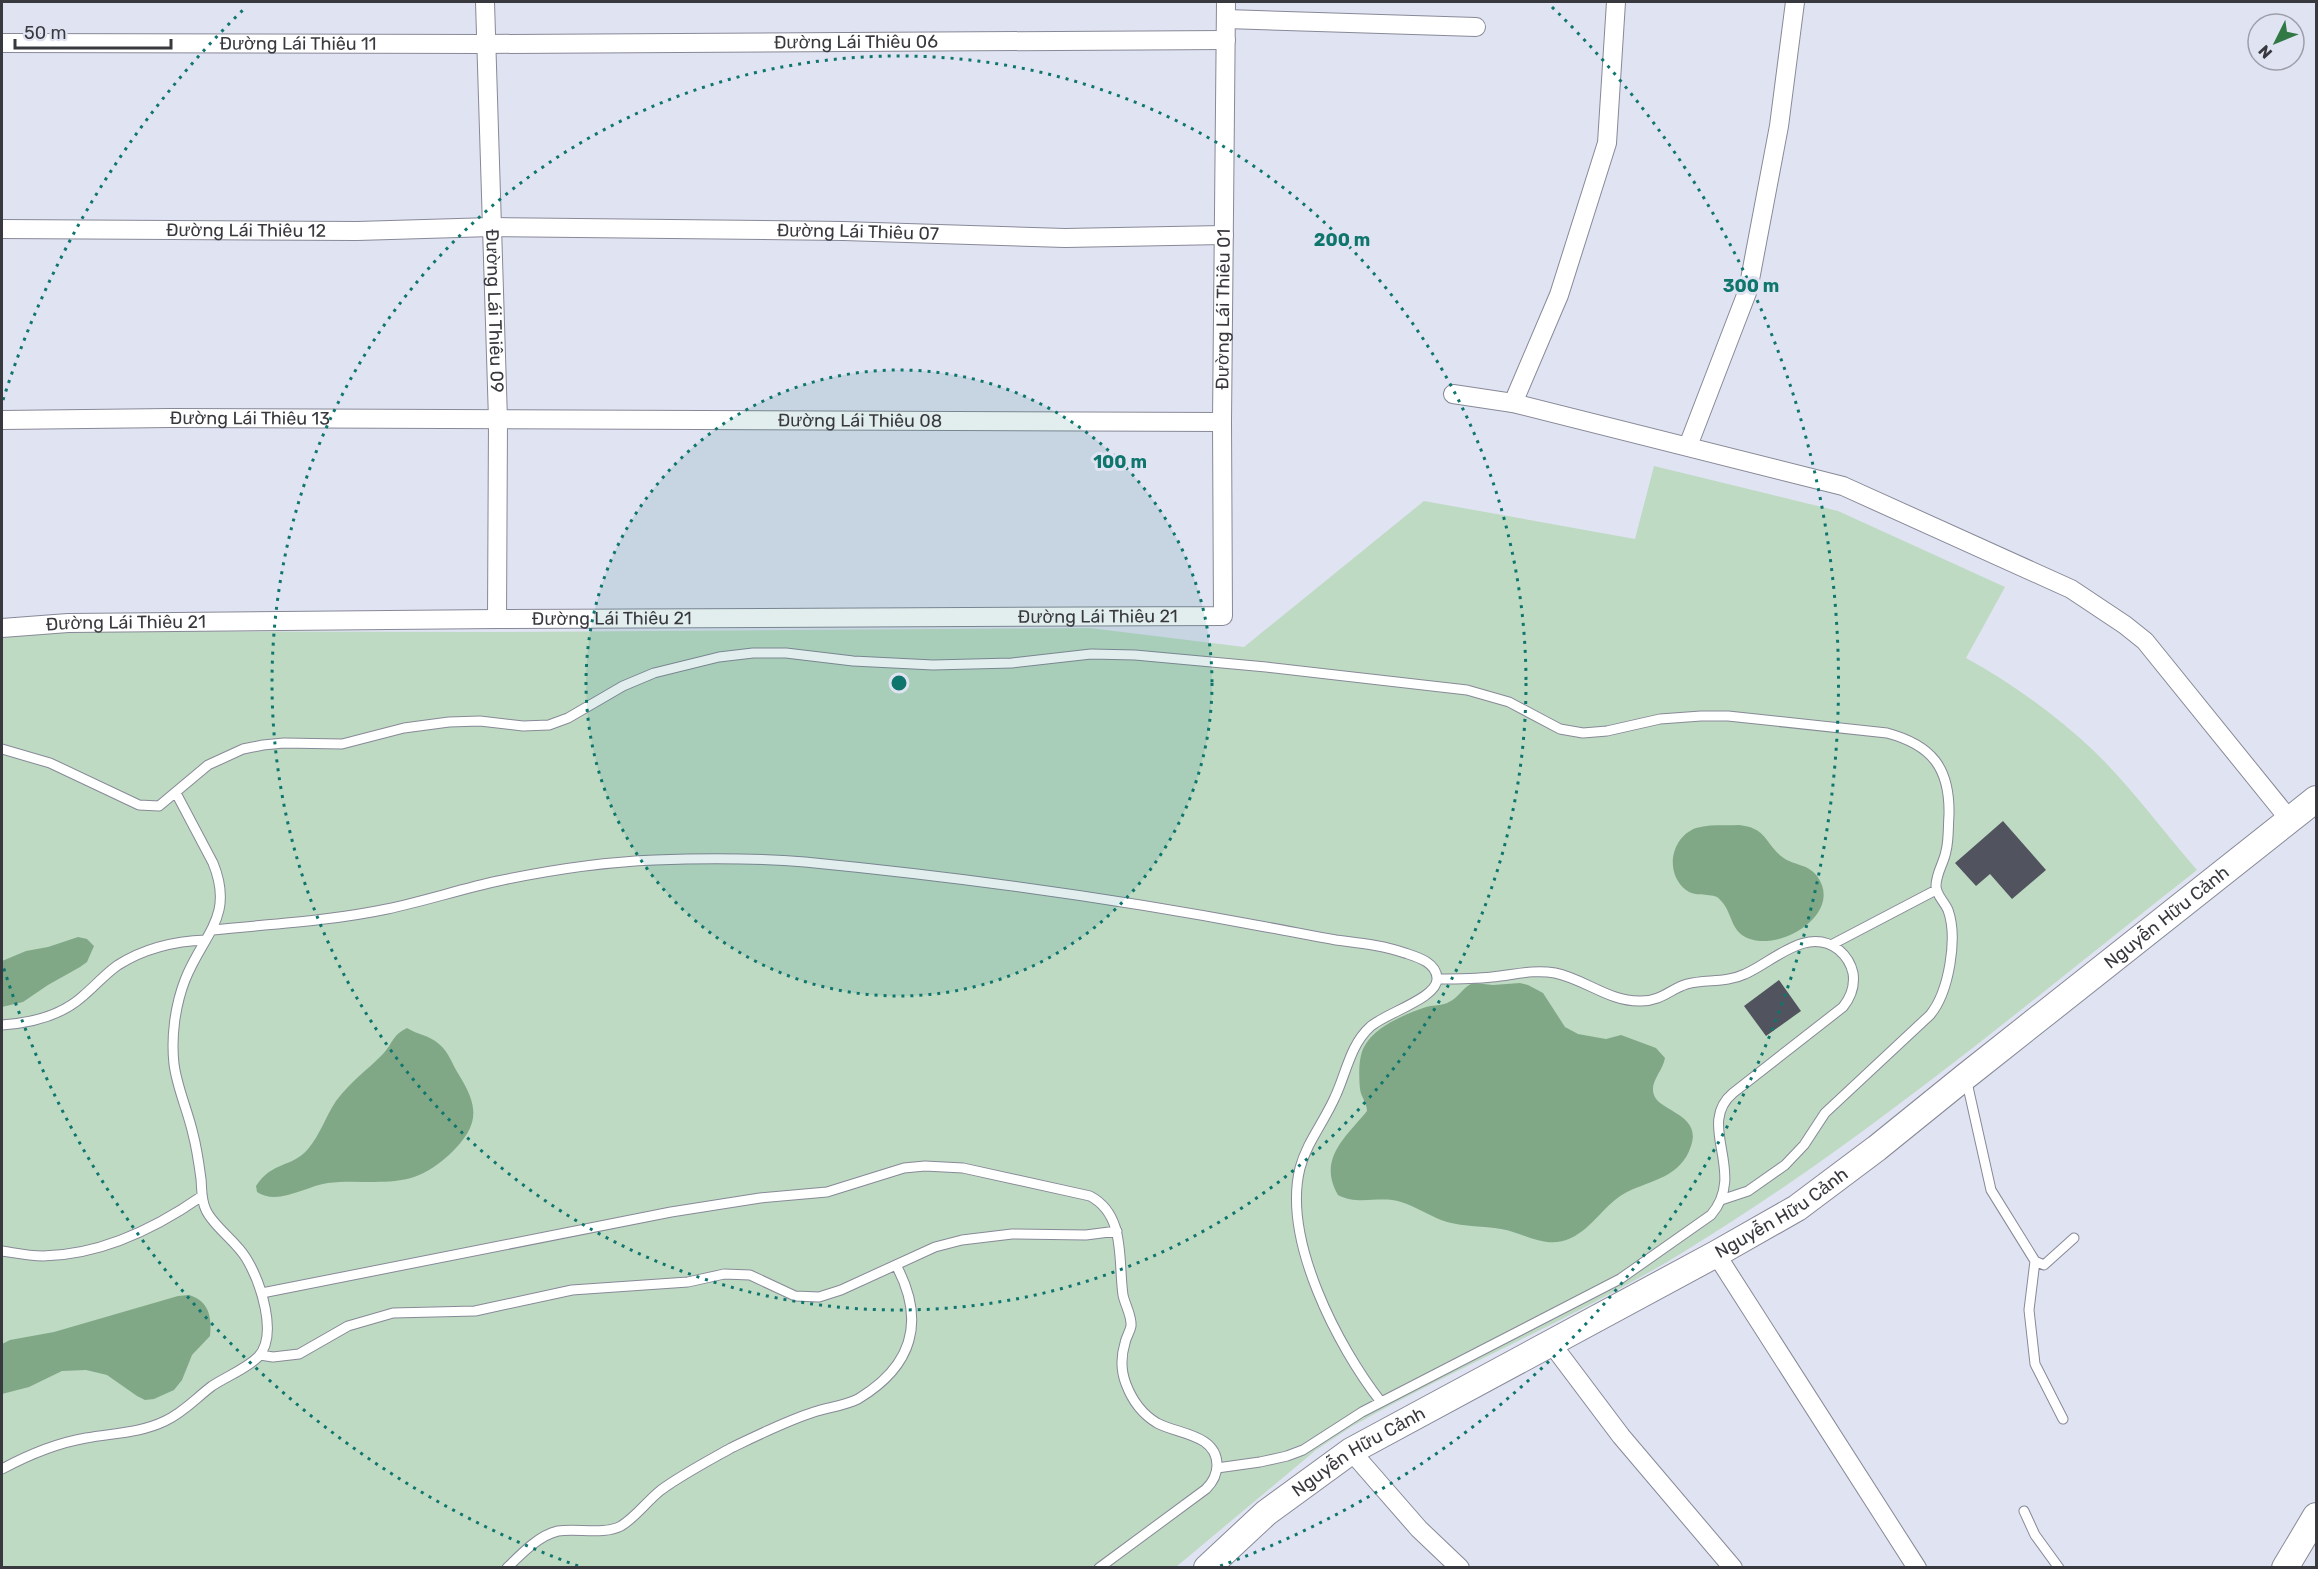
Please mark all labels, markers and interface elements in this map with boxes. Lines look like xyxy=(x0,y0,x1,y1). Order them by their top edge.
scale bar xyxy=(15,12,171,50)
north arrow xyxy=(2246,12,2306,72)
text: 50 m xyxy=(24,22,67,44)
street label: Đường Lái Thiêu 06 xyxy=(774,31,938,53)
street label: Đường Lái Thiêu 11 xyxy=(219,32,377,55)
text: N xyxy=(2255,41,2276,63)
street label: Đường Lái Thiêu 12 xyxy=(166,219,326,242)
street label: Đường Lái Thiêu 07 xyxy=(777,219,939,245)
street label: Đường Lái Thiêu 09 xyxy=(481,229,508,393)
street label: Đường Lái Thiêu 01 xyxy=(1211,229,1235,390)
text: 200 m xyxy=(1314,229,1370,251)
text: 300 m xyxy=(1723,275,1779,297)
street label: Đường Lái Thiêu 13 xyxy=(170,407,330,430)
street label: Đường Lái Thiêu 08 xyxy=(778,409,942,432)
text: 100 m xyxy=(1093,451,1147,473)
street label: Đường Lái Thiêu 21 xyxy=(1018,605,1178,628)
street label: Đường Lái Thiêu 21 xyxy=(532,607,692,630)
street label: Đường Lái Thiêu 21 xyxy=(45,611,206,636)
centre of rings xyxy=(889,673,909,693)
street label: Nguyễn Hữu Cảnh xyxy=(2100,861,2233,973)
street label: Nguyễn Hữu Cảnh xyxy=(1711,1163,1852,1263)
street label: Nguyễn Hữu Cảnh xyxy=(1288,1402,1429,1501)

